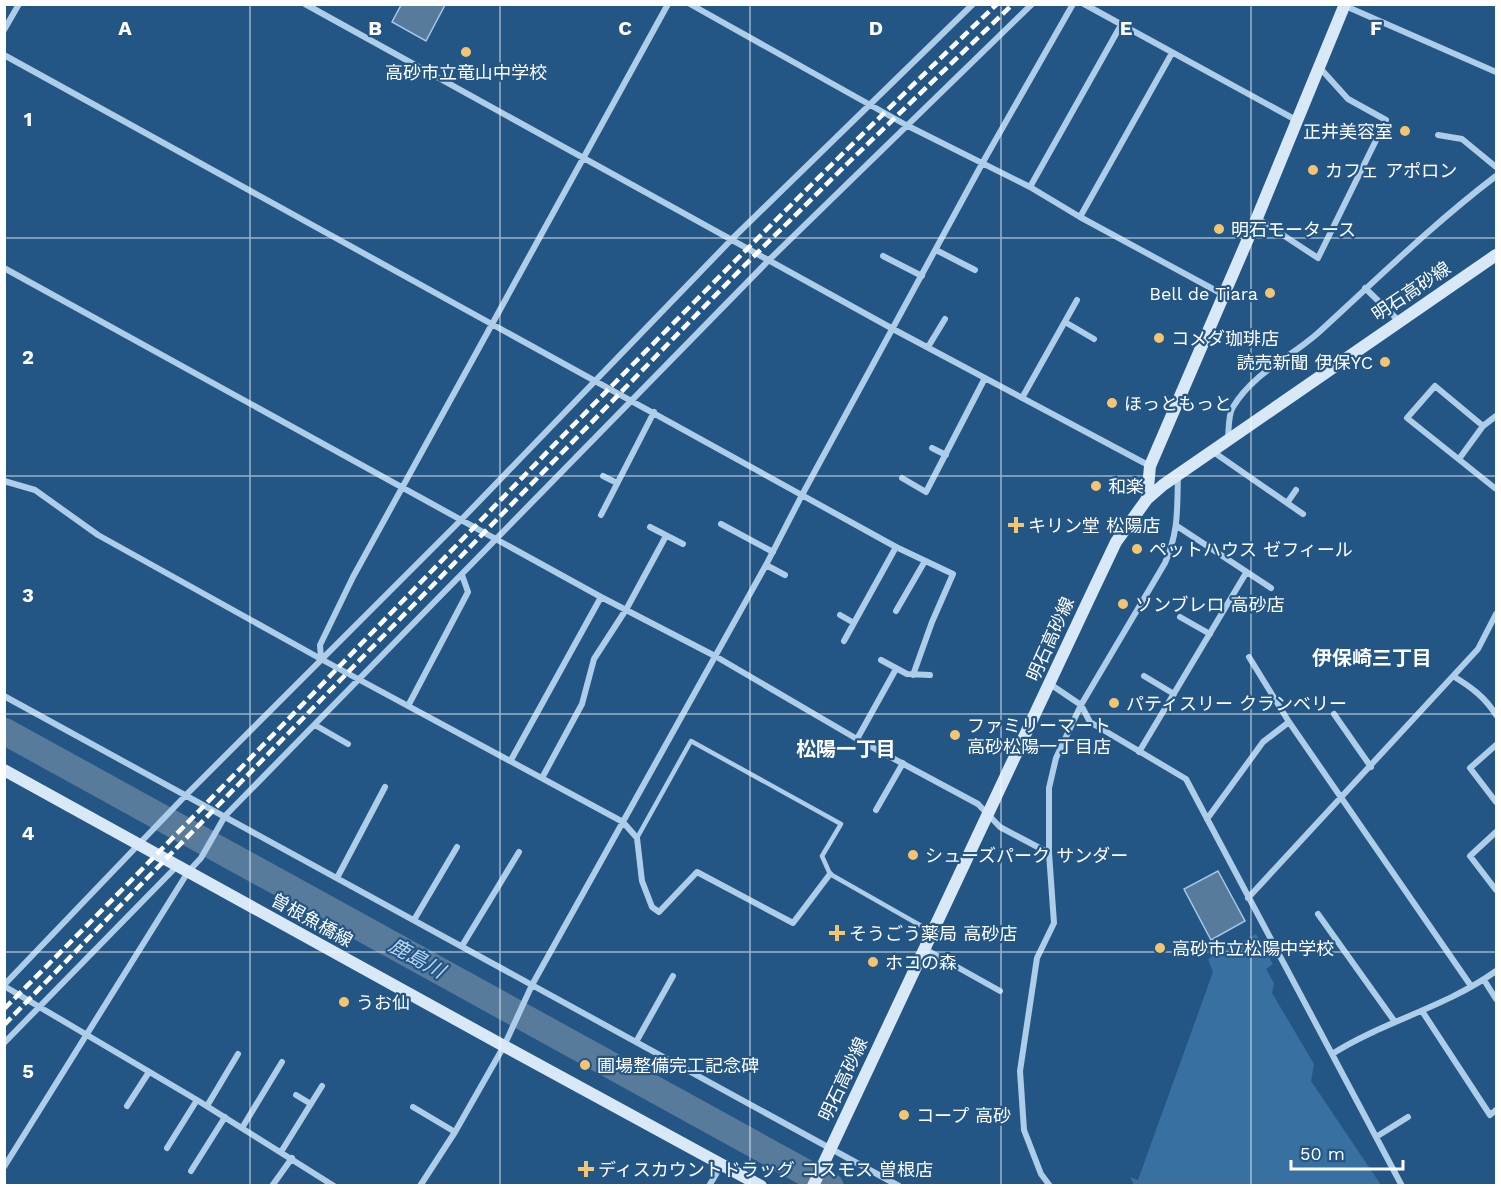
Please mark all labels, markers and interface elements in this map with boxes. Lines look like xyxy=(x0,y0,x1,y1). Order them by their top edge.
text: A xyxy=(118,16,132,40)
text: B xyxy=(368,16,382,40)
text: C xyxy=(618,16,632,40)
text: D xyxy=(869,16,883,40)
text: E xyxy=(1120,16,1132,40)
text: F xyxy=(1370,16,1382,40)
marker: 高砂市立竜山中学校 xyxy=(459,45,473,59)
place label: 高砂市立竜山中学校 xyxy=(385,62,547,83)
text: 1 xyxy=(24,107,32,131)
place label: 正井美容室 xyxy=(1303,121,1393,142)
marker: 正井美容室 xyxy=(1398,124,1412,138)
place label: カフェ アポロン xyxy=(1325,160,1457,181)
marker: カフェ アポロン xyxy=(1306,163,1320,177)
place label: 明石モータース xyxy=(1231,219,1356,240)
marker: 明石モータース xyxy=(1212,222,1226,236)
street label: 明石高砂線 xyxy=(1368,257,1454,325)
place label: Bell de Tiara xyxy=(1149,283,1258,304)
marker: Bell de Tiara xyxy=(1263,286,1277,300)
place label: コメダ珈琲店 xyxy=(1171,328,1279,349)
marker: コメダ珈琲店 xyxy=(1152,331,1166,345)
text: 2 xyxy=(22,345,34,369)
place label: 読売新聞 伊保YC xyxy=(1237,352,1373,373)
marker: 読売新聞 伊保YC xyxy=(1378,355,1392,369)
place label: ほっともっと xyxy=(1124,393,1232,414)
marker: ほっともっと xyxy=(1105,396,1119,410)
place label: 和楽 xyxy=(1108,476,1144,497)
marker: 和楽 xyxy=(1089,479,1103,493)
place label: キリン堂 松陽店 xyxy=(1028,515,1160,536)
marker: キリン堂 松陽店 xyxy=(1009,518,1023,532)
place label: ペットハウス ゼフィール xyxy=(1149,539,1353,560)
marker: ペットハウス ゼフィール xyxy=(1130,542,1144,556)
text: 3 xyxy=(22,583,34,607)
street label: 明石高砂線 xyxy=(1022,594,1078,684)
place label: ソンブレロ 高砂店 xyxy=(1135,594,1285,615)
marker: ソンブレロ 高砂店 xyxy=(1116,597,1130,611)
district label: 伊保崎三丁目 xyxy=(1312,646,1432,670)
place label: パティスリー クランベリー xyxy=(1126,693,1347,714)
marker: パティスリー クランベリー xyxy=(1107,696,1121,710)
place label: ファミリーマート 高砂松陽一丁目店 xyxy=(967,715,1111,757)
marker: ファミリーマート 高砂松陽一丁目店 xyxy=(948,728,962,742)
district label: 松陽一丁目 xyxy=(796,737,896,761)
text: 4 xyxy=(22,821,35,845)
place label: シューズパーク サンダー xyxy=(925,845,1128,866)
marker: シューズパーク サンダー xyxy=(906,848,920,862)
street label: 曽根魚橋線 xyxy=(268,889,356,951)
place label: そうごう薬局 高砂店 xyxy=(849,923,1017,944)
marker: そうごう薬局 高砂店 xyxy=(830,926,844,940)
water label: 鹿島川 xyxy=(385,933,451,984)
place label: 高砂市立松陽中学校 xyxy=(1172,938,1334,959)
marker: 高砂市立松陽中学校 xyxy=(1153,941,1167,955)
place label: ホコの森 xyxy=(885,952,957,973)
marker: ホコの森 xyxy=(866,955,880,969)
place label: うお仙 xyxy=(356,992,410,1013)
marker: うお仙 xyxy=(337,995,351,1009)
street label: 明石高砂線 xyxy=(814,1034,872,1124)
place label: 圃場整備完工記念碑 xyxy=(597,1055,759,1076)
marker: 圃場整備完工記念碑 xyxy=(578,1058,592,1072)
text: 5 xyxy=(22,1059,34,1083)
place label: コープ 高砂 xyxy=(916,1105,1011,1126)
marker: コープ 高砂 xyxy=(897,1108,911,1122)
scale bar xyxy=(1291,1133,1404,1171)
text: 50 m xyxy=(1300,1143,1345,1164)
place label: ディスカウントドラッグ コスモス 曽根店 xyxy=(598,1159,933,1180)
marker: ディスカウントドラッグ コスモス 曽根店 xyxy=(579,1162,593,1176)

